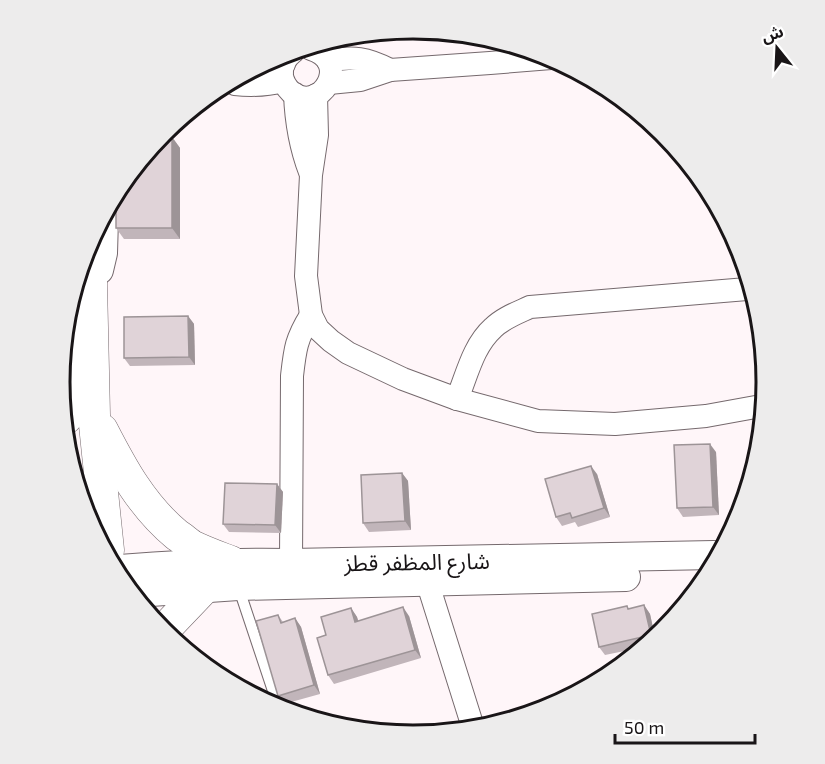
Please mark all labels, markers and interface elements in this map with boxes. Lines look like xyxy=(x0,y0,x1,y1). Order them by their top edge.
north arrow xyxy=(747,18,807,78)
text: ش xyxy=(759,21,786,47)
street label: شارع المظفر قطز xyxy=(343,547,490,580)
scale bar xyxy=(615,707,754,745)
text: 50 m xyxy=(624,716,664,738)

